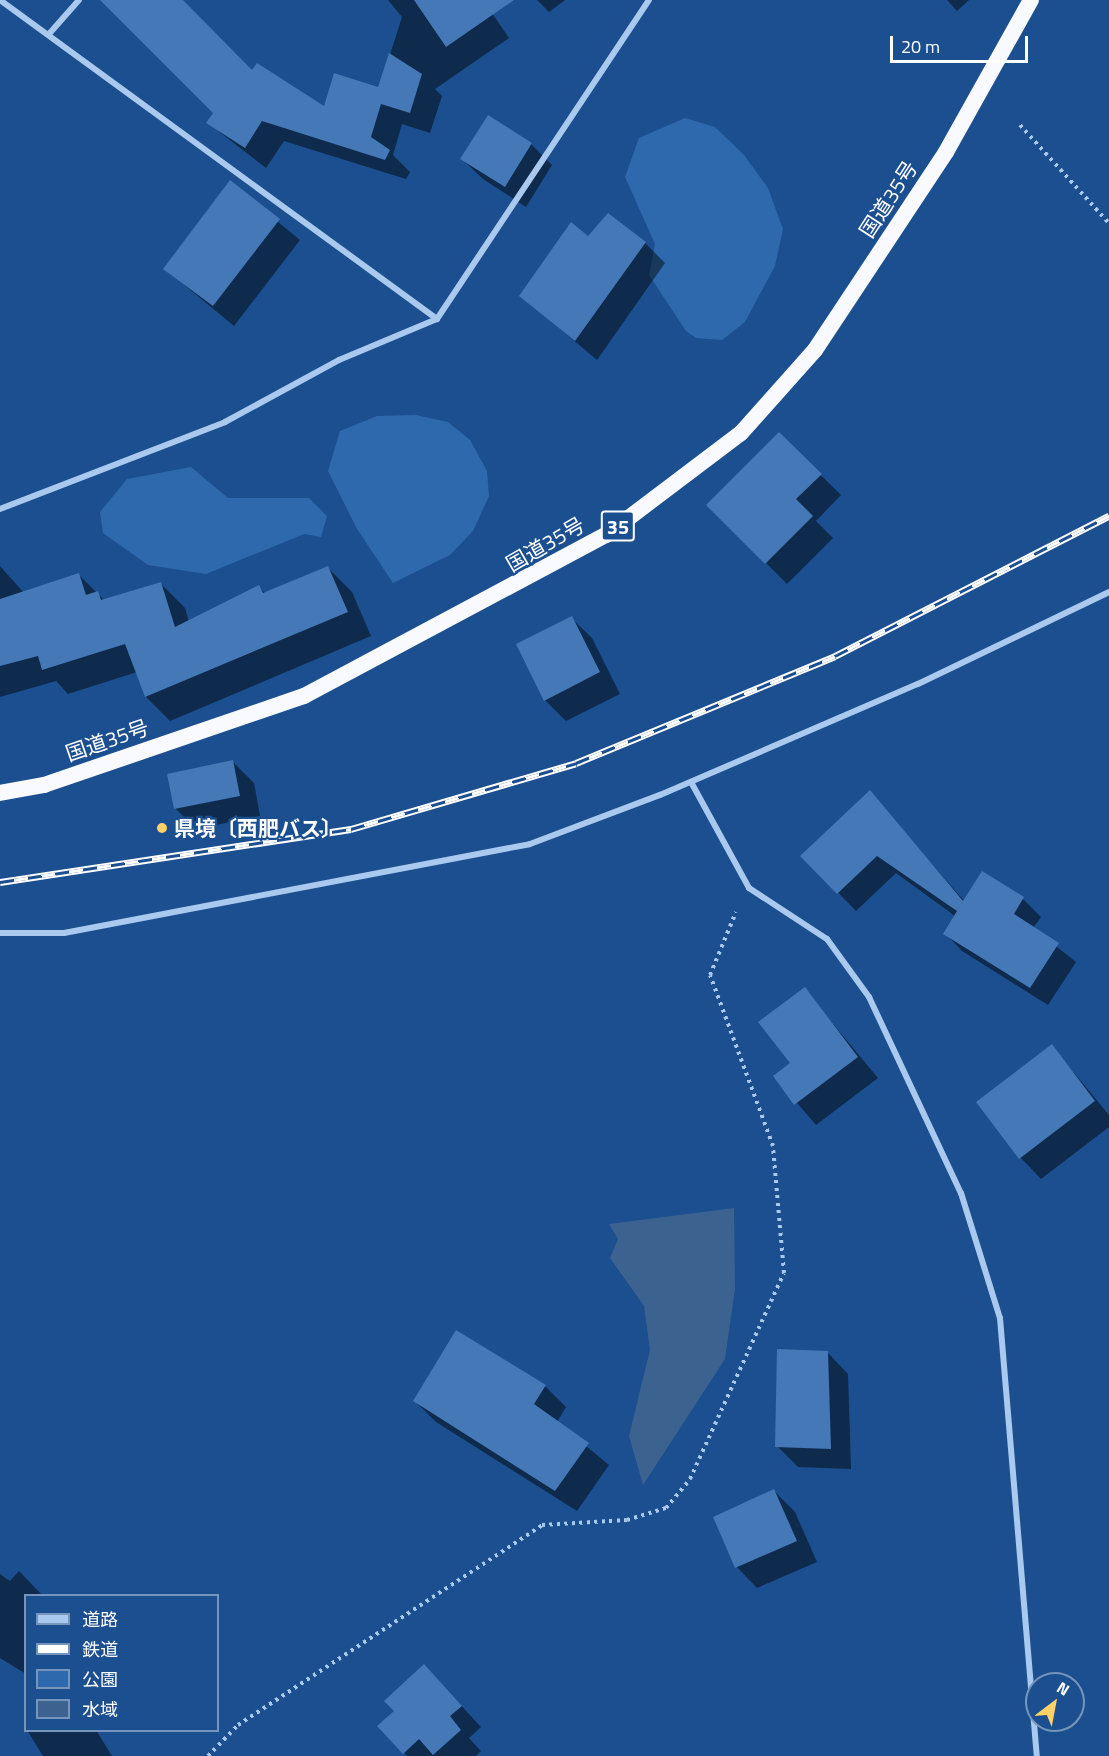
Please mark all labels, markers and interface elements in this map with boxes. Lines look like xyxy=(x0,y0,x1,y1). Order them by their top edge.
scale bar xyxy=(893,24,1031,62)
text: 20 m xyxy=(901,33,940,60)
street label: 国道35号 xyxy=(854,156,922,242)
road number: 35 xyxy=(600,509,636,543)
street label: 国道35号 xyxy=(501,511,589,577)
street label: 国道35号 xyxy=(62,714,152,766)
place label: 県境〔西肥バス〕 xyxy=(174,815,342,841)
marker: 県境〔西肥バス〕 xyxy=(155,821,169,835)
legend xyxy=(24,1594,219,1732)
text: 道路 xyxy=(82,1606,118,1633)
text: 鉄道 xyxy=(82,1636,118,1663)
text: 公園 xyxy=(82,1666,118,1693)
north arrow xyxy=(1025,1672,1085,1732)
text: N xyxy=(1052,1675,1075,1702)
text: 水域 xyxy=(82,1696,118,1723)

